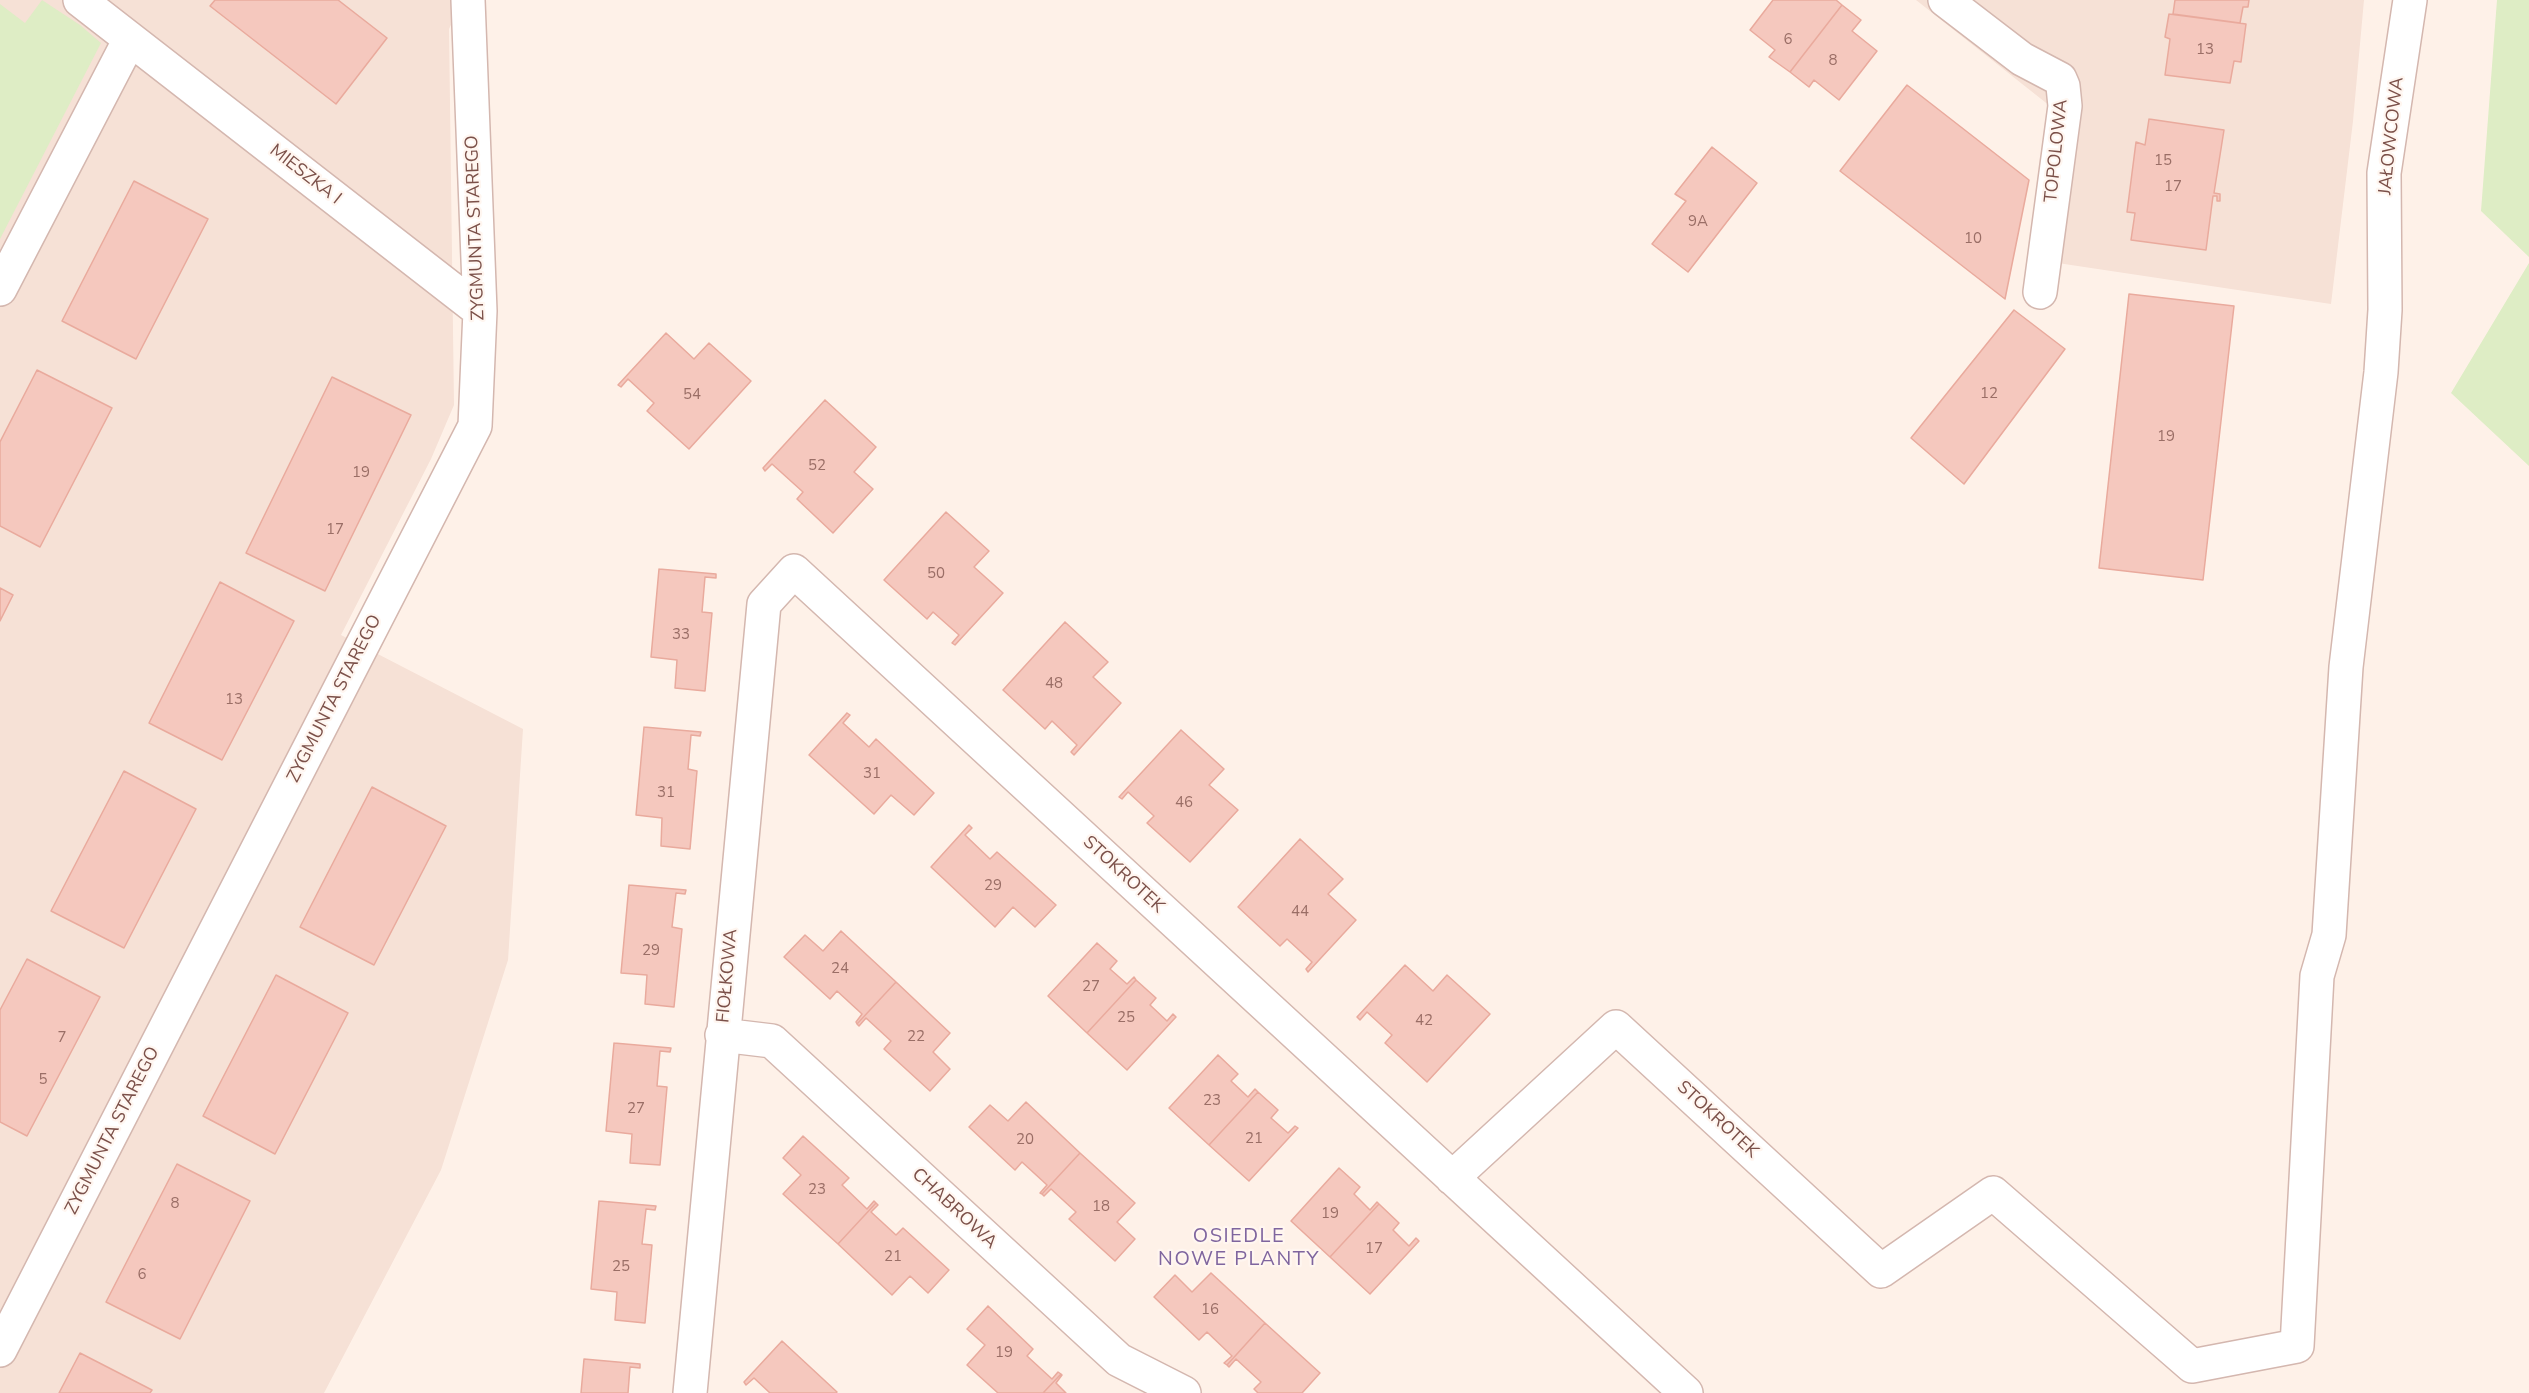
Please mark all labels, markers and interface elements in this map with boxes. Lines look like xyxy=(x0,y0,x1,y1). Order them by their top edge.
house number: 6 xyxy=(1784,31,1792,49)
house number: 13 xyxy=(2196,41,2214,59)
house number: 8 xyxy=(1829,52,1837,70)
street label: JAŁOWCOWA xyxy=(2375,76,2409,196)
street label: TOPOLOWA xyxy=(2041,98,2073,204)
street label: ZYGMUNTA STAREGO xyxy=(462,135,490,321)
street label: MIESZKA I xyxy=(265,140,345,210)
house number: 15 xyxy=(2154,152,2172,170)
house number: 17 xyxy=(2164,178,2182,196)
house number: 9A xyxy=(1688,213,1708,231)
house number: 10 xyxy=(1964,230,1982,248)
house number: 12 xyxy=(1980,385,1998,403)
house number: 54 xyxy=(683,386,701,404)
house number: 19 xyxy=(2157,428,2175,446)
house number: 52 xyxy=(808,457,826,475)
house number: 19 xyxy=(352,464,370,482)
house number: 17 xyxy=(326,521,344,539)
house number: 50 xyxy=(927,565,945,583)
street label: ZYGMUNTA STAREGO xyxy=(283,612,387,786)
house number: 33 xyxy=(672,626,690,644)
house number: 48 xyxy=(1045,675,1063,693)
house number: 13 xyxy=(225,691,243,709)
house number: 31 xyxy=(863,765,881,783)
house number: 31 xyxy=(657,784,675,802)
house number: 46 xyxy=(1175,794,1193,812)
street label: STOKROTEK xyxy=(1078,832,1168,918)
house number: 29 xyxy=(984,877,1002,895)
house number: 44 xyxy=(1291,903,1309,921)
street label: FIOŁKOWA xyxy=(713,928,743,1024)
house number: 29 xyxy=(642,942,660,960)
house number: 24 xyxy=(831,960,849,978)
house number: 27 xyxy=(1082,978,1100,996)
house number: 25 xyxy=(1117,1009,1135,1027)
house number: 42 xyxy=(1415,1012,1433,1030)
house number: 22 xyxy=(907,1028,925,1046)
house number: 7 xyxy=(58,1029,66,1047)
street label: ZYGMUNTA STAREGO xyxy=(61,1044,165,1218)
house number: 5 xyxy=(39,1071,47,1089)
street label: STOKROTEK xyxy=(1672,1077,1762,1163)
house number: 23 xyxy=(1203,1092,1221,1110)
house number: 27 xyxy=(627,1100,645,1118)
house number: 21 xyxy=(1245,1130,1263,1148)
house number: 20 xyxy=(1016,1131,1034,1149)
street label: CHABROWA xyxy=(907,1164,1001,1254)
house number: 23 xyxy=(808,1181,826,1199)
house number: 8 xyxy=(171,1195,179,1213)
house number: 18 xyxy=(1092,1198,1110,1216)
house number: 19 xyxy=(1321,1205,1339,1223)
district label: OSIEDLE NOWE PLANTY xyxy=(1158,1225,1320,1272)
house number: 17 xyxy=(1365,1240,1383,1258)
house number: 21 xyxy=(884,1248,902,1266)
house number: 25 xyxy=(612,1258,630,1276)
house number: 6 xyxy=(138,1266,146,1284)
house number: 16 xyxy=(1201,1301,1219,1319)
house number: 19 xyxy=(995,1344,1013,1362)

